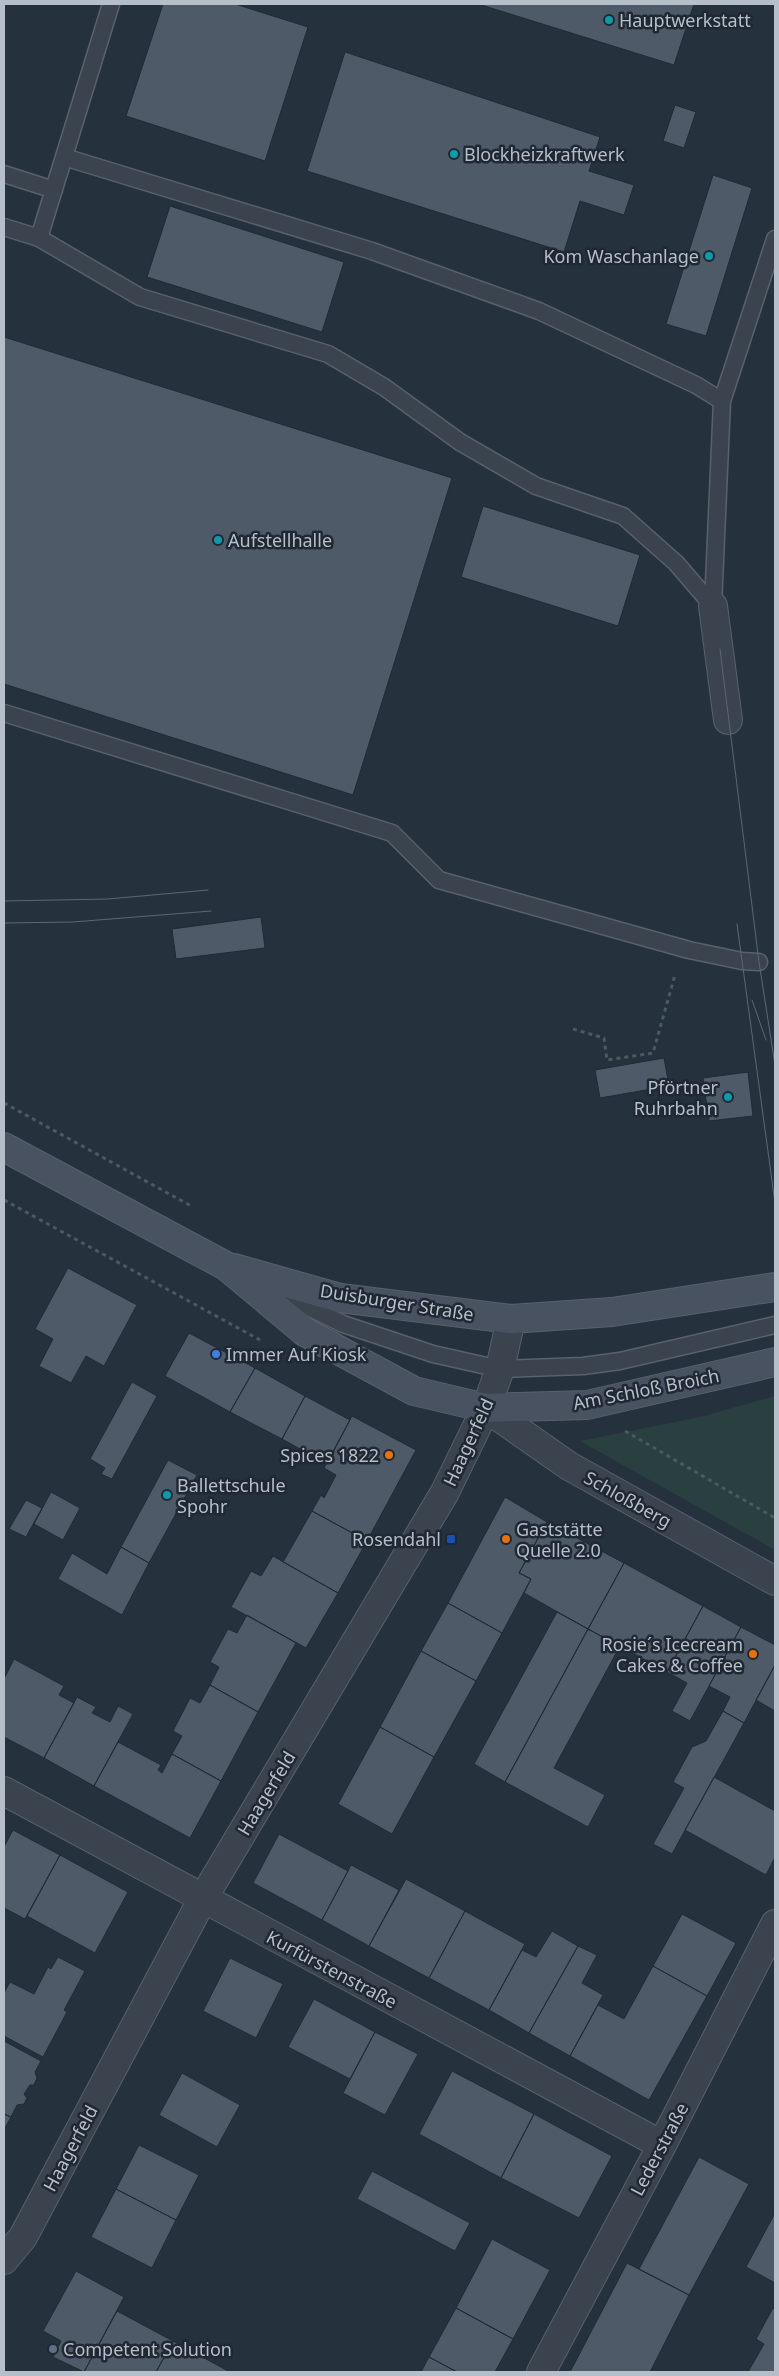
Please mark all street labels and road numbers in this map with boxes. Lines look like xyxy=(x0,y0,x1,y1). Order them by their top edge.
street label: Duisburger Straße xyxy=(318,1278,476,1326)
street label: Am Schloß Broich xyxy=(571,1363,721,1415)
street label: Haagerfeld xyxy=(437,1394,499,1490)
street label: Schloßberg xyxy=(580,1465,676,1533)
street label: Haagerfeld xyxy=(231,1746,301,1840)
street label: Kurfürstenstraße xyxy=(263,1924,401,2014)
street label: Lederstraße xyxy=(624,2098,694,2200)
street label: Haagerfeld xyxy=(37,2101,103,2195)

